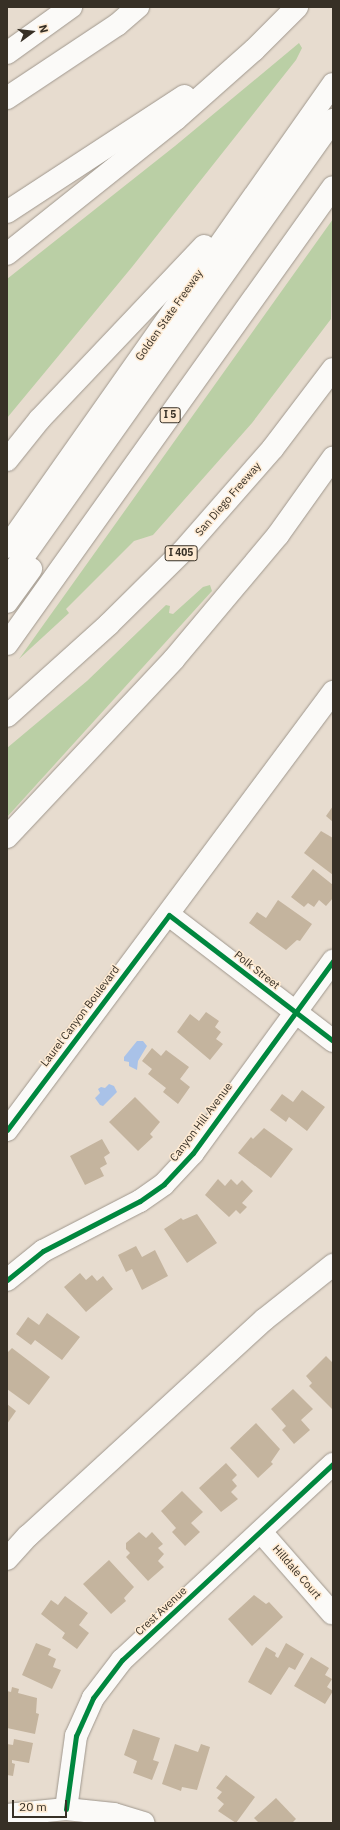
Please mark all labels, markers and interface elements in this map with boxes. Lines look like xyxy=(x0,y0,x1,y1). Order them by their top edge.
north arrow xyxy=(12,12,52,52)
text: N xyxy=(36,23,51,35)
street label: Golden State Freeway xyxy=(133,267,205,363)
road number: I 5 xyxy=(159,407,181,423)
street label: San Diego Freeway xyxy=(192,459,264,539)
road number: I 405 xyxy=(164,545,198,561)
street label: Polk Street xyxy=(232,948,282,992)
street label: Laurel Canyon Boulevard xyxy=(38,963,122,1069)
street label: Canyon Hill Avenue xyxy=(167,1080,235,1164)
street label: Hilldale Court xyxy=(270,1542,324,1602)
street label: Crest Avenue xyxy=(133,1584,189,1638)
scale bar xyxy=(14,1792,69,1818)
text: 20 m xyxy=(19,1799,47,1814)

